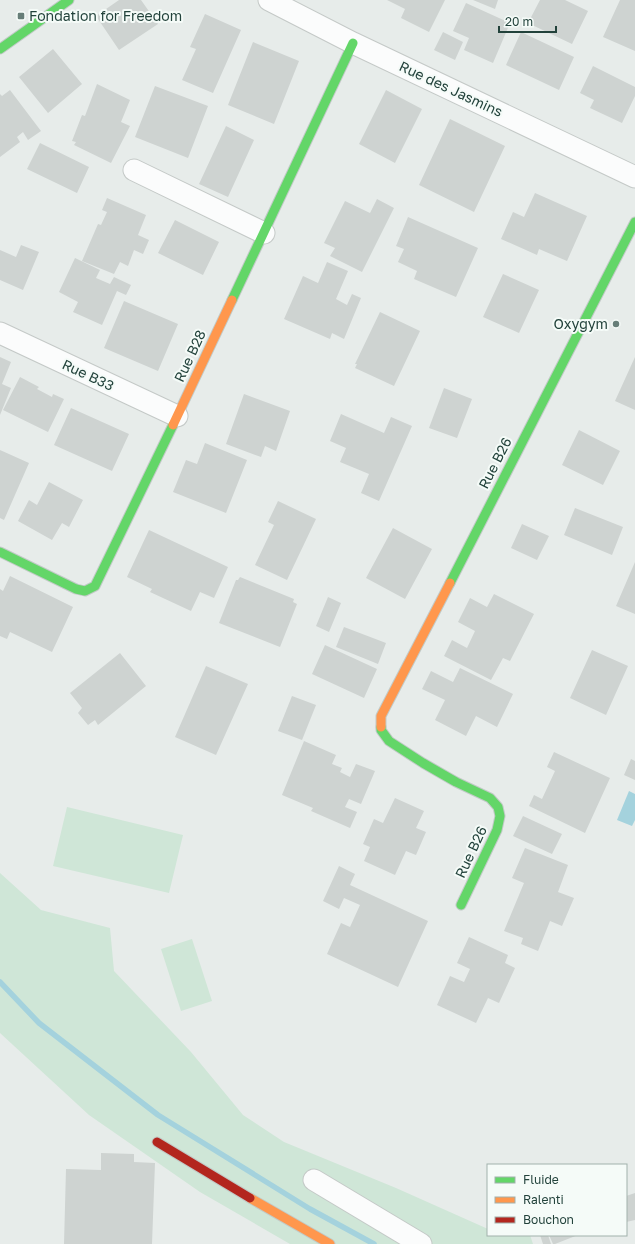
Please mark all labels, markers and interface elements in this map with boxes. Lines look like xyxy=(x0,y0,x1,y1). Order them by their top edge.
place label: Fondation for Freedom xyxy=(29,7,182,24)
scale bar xyxy=(499,8,556,34)
marker: Fondation for Freedom xyxy=(16,11,26,21)
text: 20 m xyxy=(505,14,533,29)
street label: Rue des Jasmins xyxy=(397,57,506,120)
place label: Oxygym xyxy=(554,315,608,332)
marker: Oxygym xyxy=(611,319,621,329)
street label: Rue B28 xyxy=(170,327,209,384)
street label: Rue B33 xyxy=(60,355,117,394)
street label: Rue B26 xyxy=(474,434,515,491)
street label: Rue B26 xyxy=(451,823,490,880)
legend xyxy=(487,1164,627,1236)
text: Fluide xyxy=(523,1172,559,1187)
text: Ralenti xyxy=(523,1192,564,1207)
text: Bouchon xyxy=(523,1212,574,1227)

